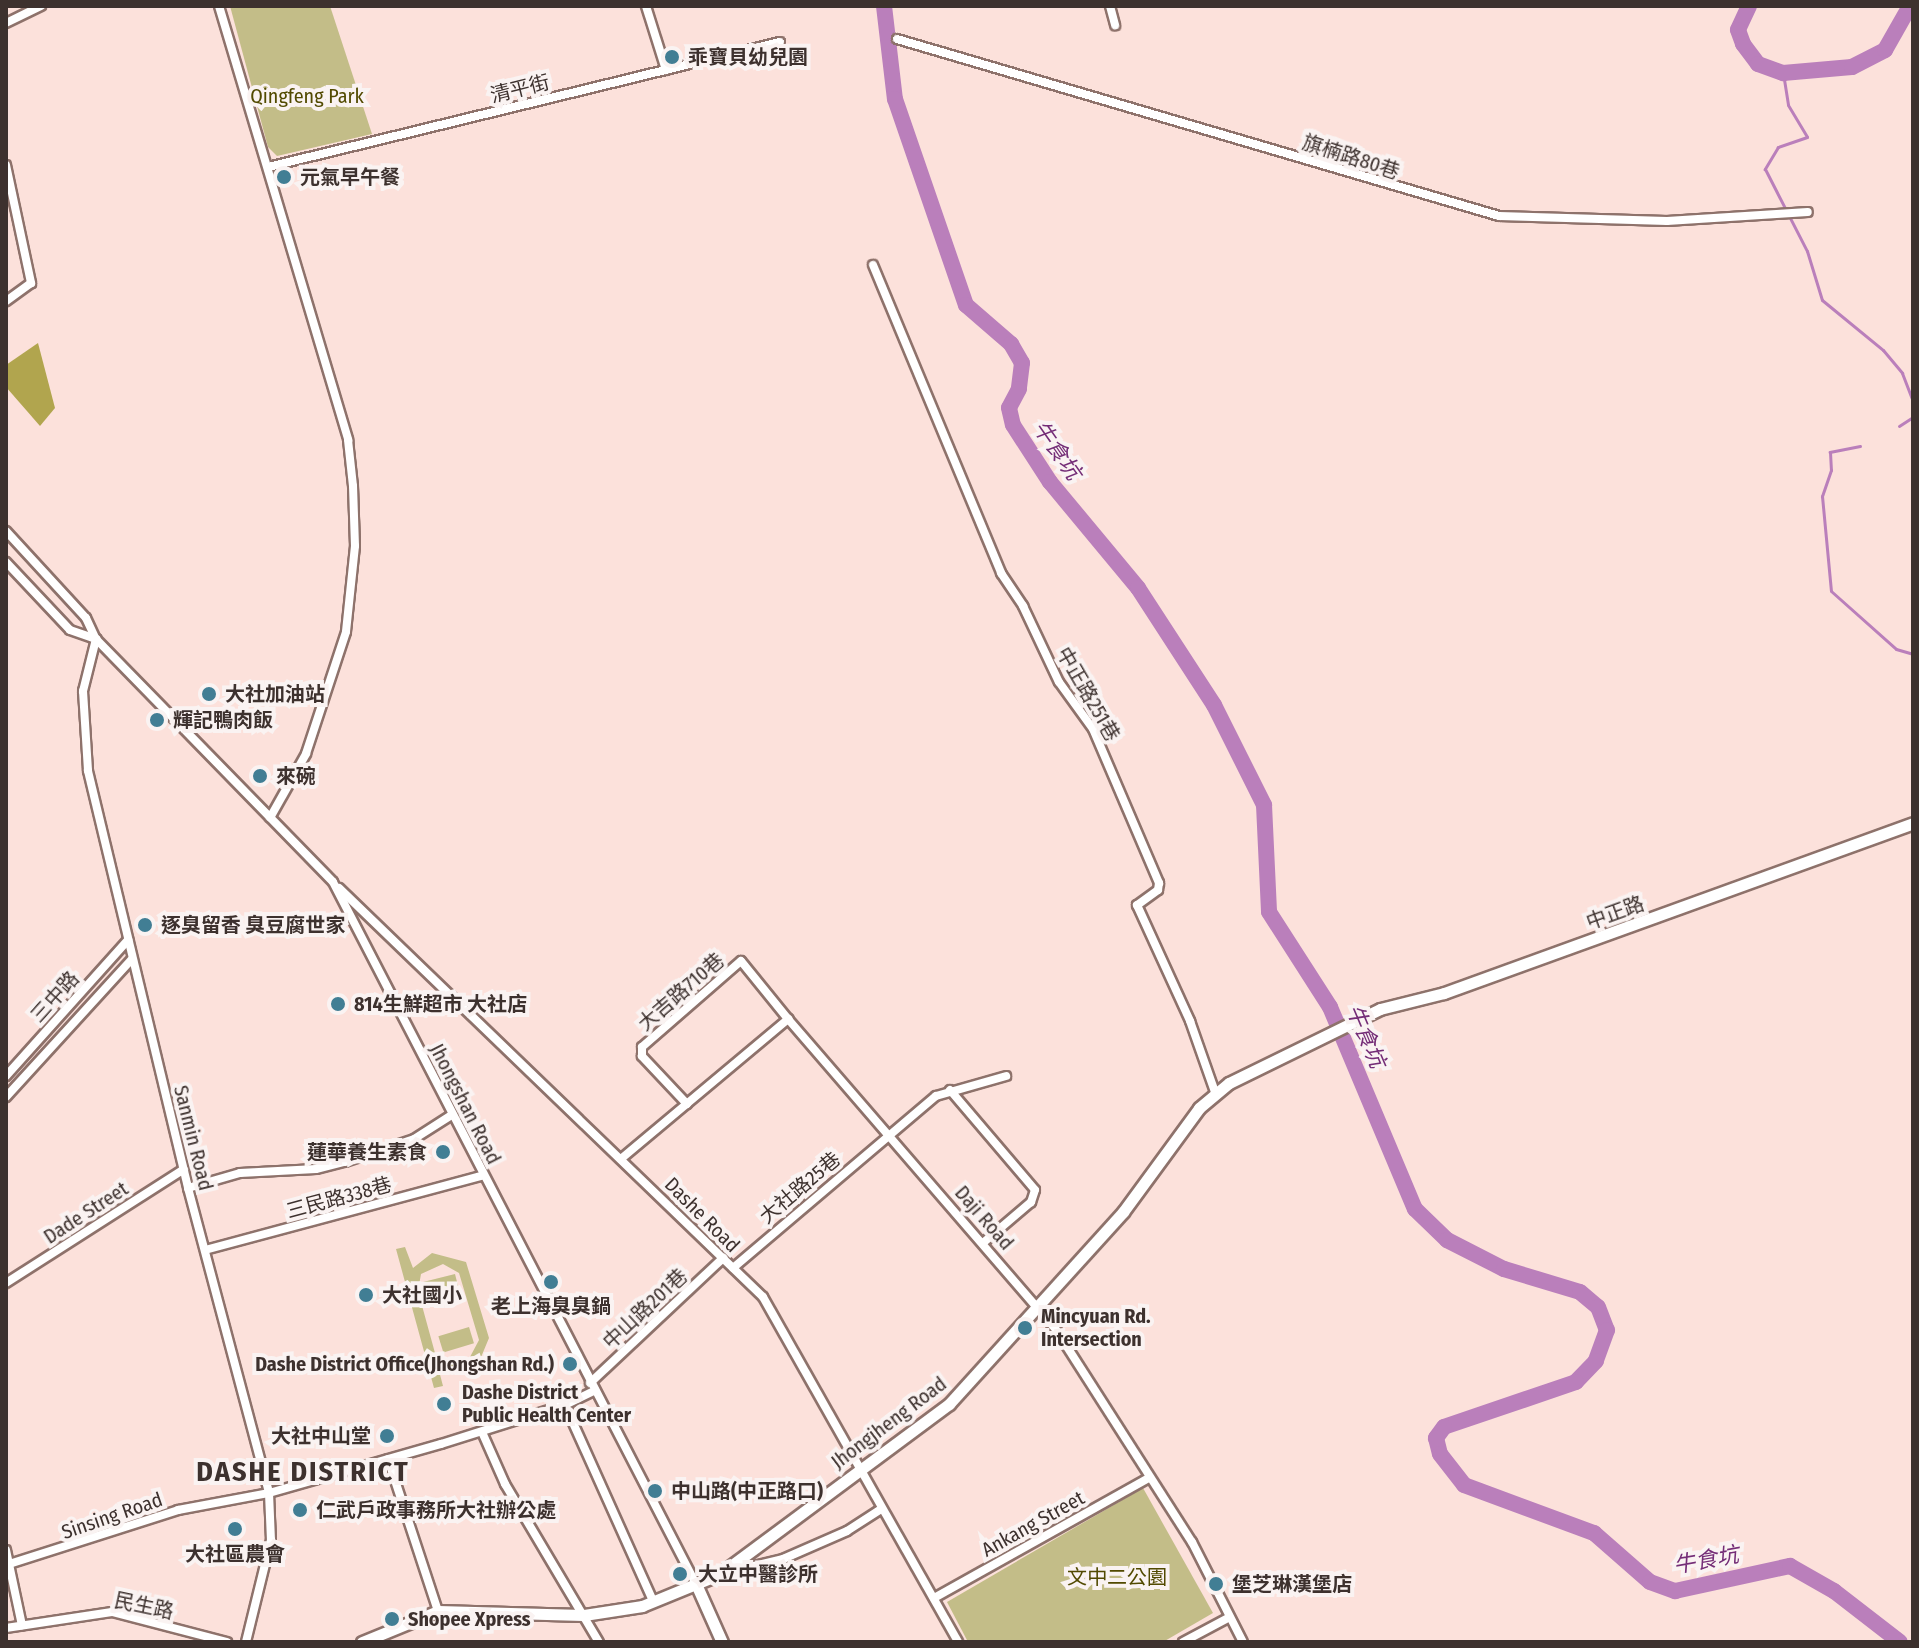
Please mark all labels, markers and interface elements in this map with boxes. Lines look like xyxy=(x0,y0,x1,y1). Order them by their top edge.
place label: 乖寶貝幼兒園 xyxy=(688,45,808,69)
marker: 乖寶貝幼兒園 xyxy=(663,48,681,66)
street label: 清平街 xyxy=(488,70,552,108)
park label: Qingfeng Park xyxy=(250,84,364,108)
street label: 旗楠路80巷 xyxy=(1300,130,1402,184)
place label: 元氣早午餐 xyxy=(300,165,400,189)
marker: 元氣早午餐 xyxy=(275,168,293,186)
water label: 牛食坑 xyxy=(1027,415,1087,485)
street label: 中正路251巷 xyxy=(1051,643,1125,745)
place label: 大社加油站 xyxy=(225,682,325,706)
marker: 大社加油站 xyxy=(200,685,218,703)
place label: 輝記鴨肉飯 xyxy=(173,708,273,732)
marker: 輝記鴨肉飯 xyxy=(148,711,166,729)
place label: 來碗 xyxy=(276,764,316,788)
marker: 來碗 xyxy=(251,767,269,785)
street label: 中正路 xyxy=(1583,891,1647,935)
place label: 逐臭留香 臭豆腐世家 xyxy=(161,913,345,937)
marker: 逐臭留香 臭豆腐世家 xyxy=(136,916,154,934)
street label: 大吉路710巷 xyxy=(633,948,729,1036)
street label: 三中路 xyxy=(26,967,84,1027)
place label: 814生鮮超市 大社店 xyxy=(354,992,527,1016)
marker: 814生鮮超市 大社店 xyxy=(329,995,347,1013)
water label: 牛食坑 xyxy=(1341,1000,1391,1072)
street label: Jhongshan Road xyxy=(424,1040,506,1168)
street label: Sanmin Road xyxy=(168,1083,218,1193)
place label: 蓮華養生素食 xyxy=(307,1140,427,1164)
marker: 蓮華養生素食 xyxy=(434,1143,452,1161)
street label: 大社路25巷 xyxy=(755,1147,845,1229)
street label: 三民路338巷 xyxy=(284,1172,394,1224)
street label: Dashe Road xyxy=(660,1173,744,1257)
street label: Dade Street xyxy=(39,1177,133,1249)
street label: Daji Road xyxy=(950,1181,1018,1255)
street label: 中山路201巷 xyxy=(598,1264,692,1354)
marker: 老上海臭臭鍋 xyxy=(542,1273,560,1291)
place label: 大社國小 xyxy=(382,1283,462,1307)
marker: 大社國小 xyxy=(357,1286,375,1304)
place label: 老上海臭臭鍋 xyxy=(491,1294,611,1318)
place label: Mincyuan Rd. Intersection xyxy=(1041,1304,1151,1351)
marker: Mincyuan Rd. Intersection xyxy=(1016,1319,1034,1337)
place label: Dashe District Office(Jhongshan Rd.) xyxy=(255,1352,554,1376)
marker: Dashe District Office(Jhongshan Rd.) xyxy=(561,1355,579,1373)
street label: Jhongjheng Road xyxy=(827,1372,951,1474)
place label: Dashe District Public Health Center xyxy=(462,1380,631,1427)
marker: Dashe District Public Health Center xyxy=(433,1393,455,1415)
place label: 大社中山堂 xyxy=(271,1424,371,1448)
marker: 大社中山堂 xyxy=(378,1427,396,1445)
district label: DASHE DISTRICT xyxy=(196,1455,410,1489)
place label: 中山路(中正路口) xyxy=(671,1479,823,1503)
marker: 中山路(中正路口) xyxy=(646,1482,664,1500)
street label: Ankang Street xyxy=(977,1486,1089,1562)
street label: Sinsing Road xyxy=(58,1488,166,1544)
place label: 仁武戶政事務所大社辦公處 xyxy=(316,1498,556,1522)
marker: 仁武戶政事務所大社辦公處 xyxy=(291,1501,309,1519)
marker: 大社區農會 xyxy=(226,1520,244,1538)
water label: 牛食坑 xyxy=(1671,1541,1741,1579)
place label: 大社區農會 xyxy=(185,1542,285,1566)
place label: 大立中醫診所 xyxy=(698,1562,818,1586)
marker: 大立中醫診所 xyxy=(669,1563,691,1585)
park label: 文中二公園 xyxy=(1067,1565,1167,1589)
place label: 堡芝琳漢堡店 xyxy=(1232,1572,1352,1596)
marker: 堡芝琳漢堡店 xyxy=(1207,1575,1225,1593)
street label: 民生路 xyxy=(112,1588,176,1624)
place label: Shopee Xpress xyxy=(408,1607,531,1631)
marker: Shopee Xpress xyxy=(383,1610,401,1628)

